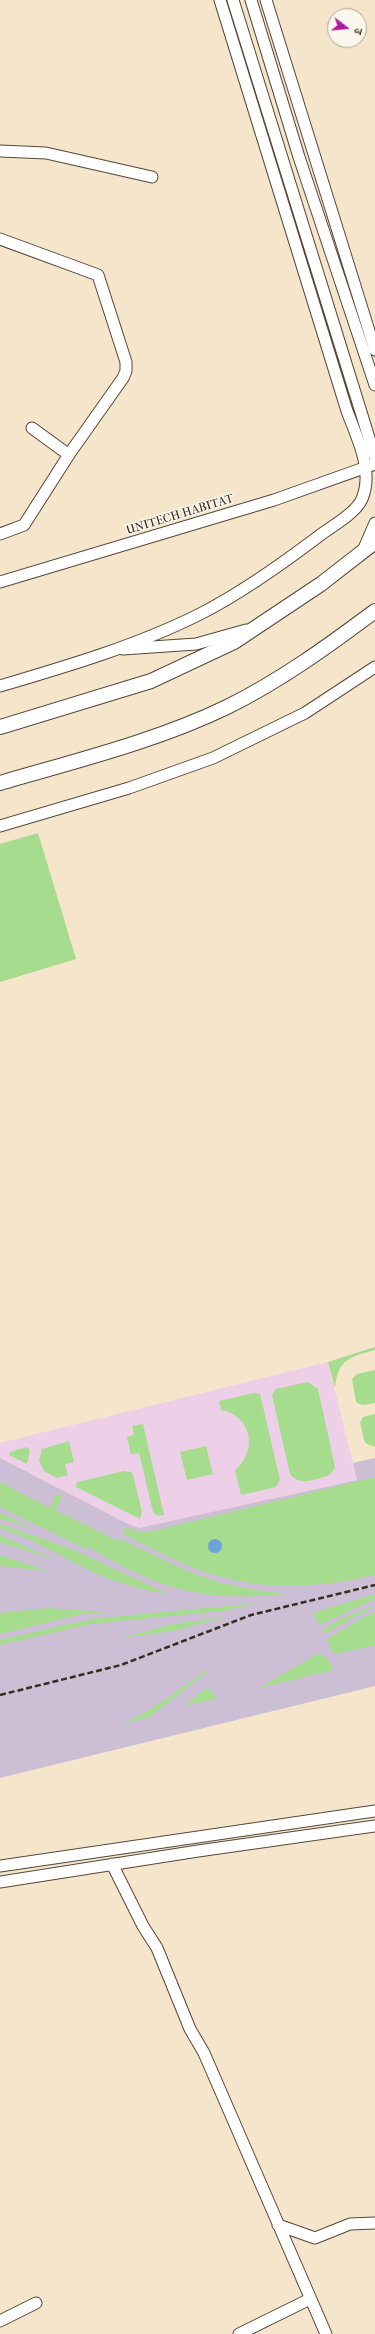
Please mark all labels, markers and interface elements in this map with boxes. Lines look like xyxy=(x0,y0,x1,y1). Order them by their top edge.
north arrow xyxy=(327,8,367,48)
text: उ xyxy=(351,27,365,36)
street label: UNITECH HABITAT xyxy=(124,492,236,538)

